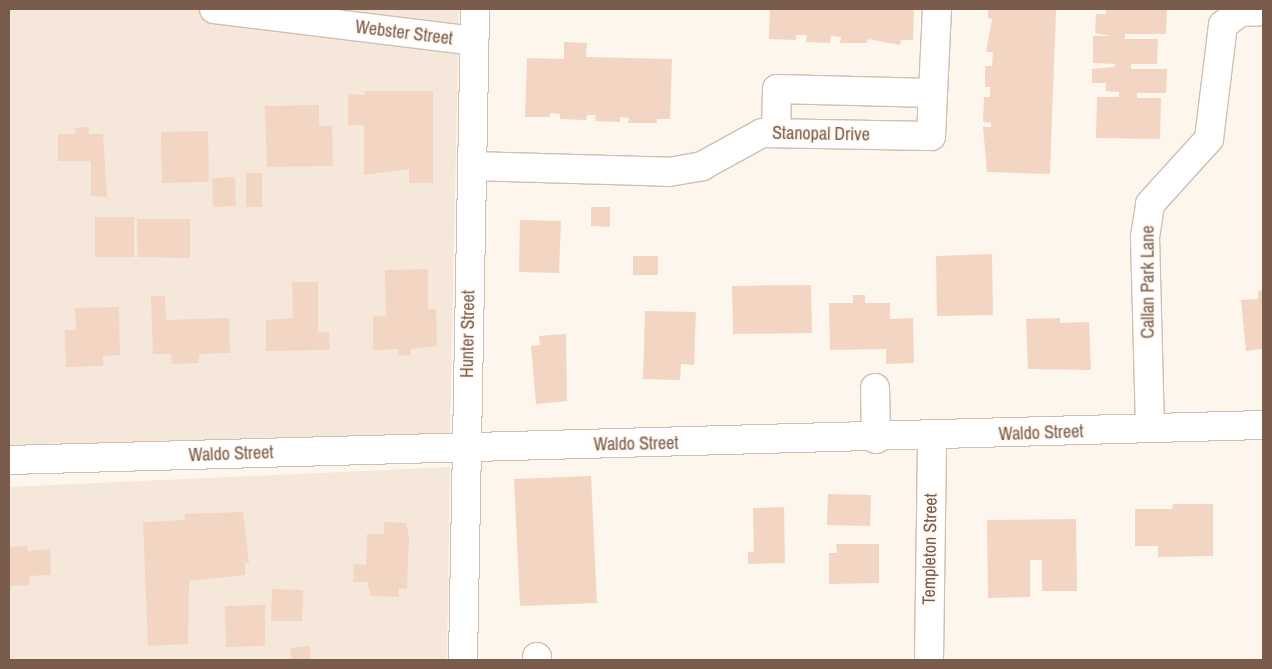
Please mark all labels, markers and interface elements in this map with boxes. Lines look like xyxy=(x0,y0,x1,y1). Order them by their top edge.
street label: Webster Street xyxy=(354,16,454,50)
street label: Stanopal Drive xyxy=(772,122,870,146)
street label: Callan Park Lane xyxy=(1137,225,1159,339)
street label: Hunter Street xyxy=(456,290,480,378)
street label: Waldo Street xyxy=(998,421,1084,445)
street label: Waldo Street xyxy=(593,432,679,456)
street label: Waldo Street xyxy=(188,442,274,466)
street label: Templeton Street xyxy=(918,493,942,605)

